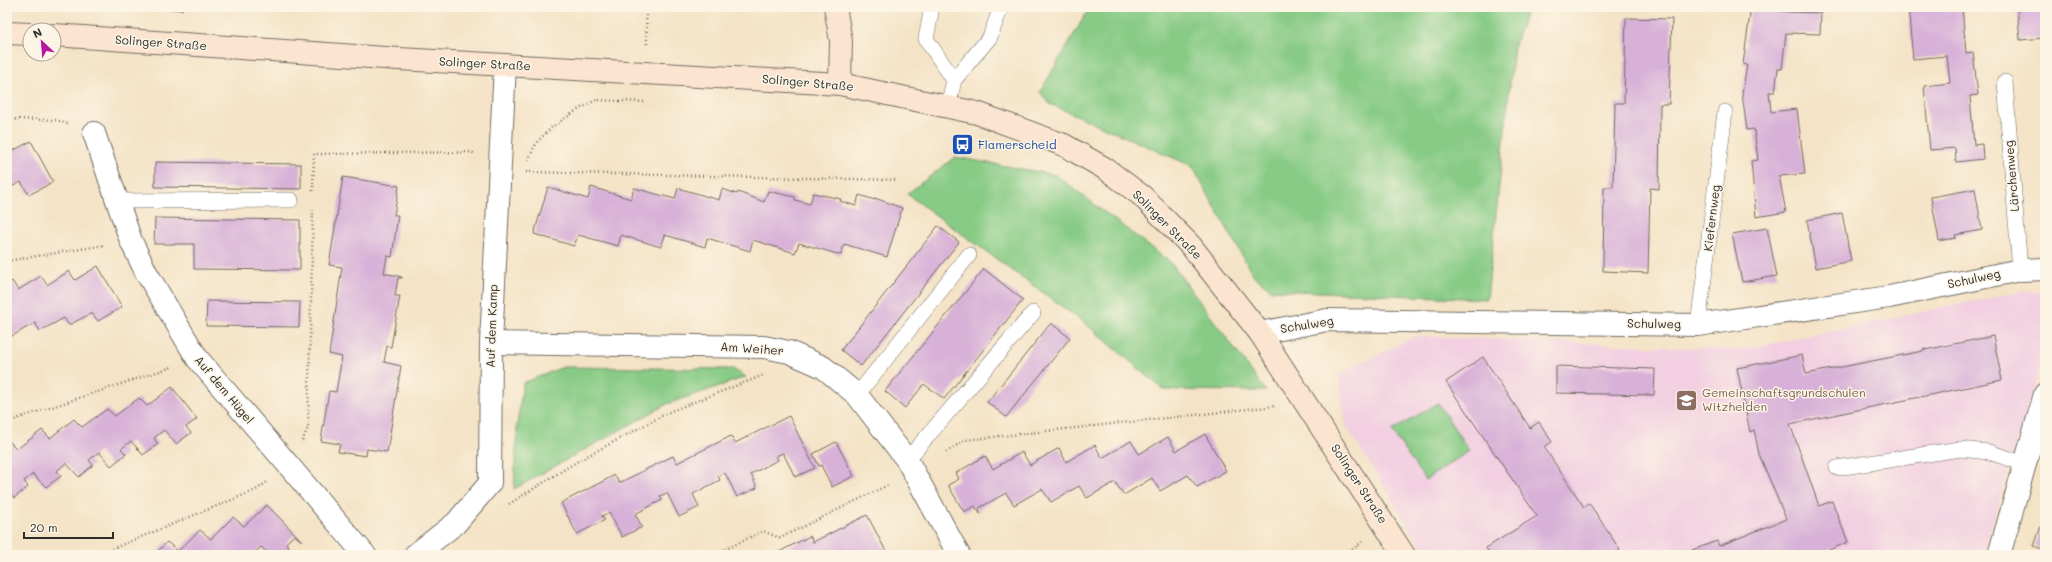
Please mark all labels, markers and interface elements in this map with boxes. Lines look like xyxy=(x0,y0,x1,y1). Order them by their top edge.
north arrow xyxy=(22,22,62,62)
text: N xyxy=(30,24,44,41)
street label: Solinger Straße xyxy=(115,31,208,53)
street label: Solinger Straße xyxy=(439,53,531,73)
street label: Solinger Straße xyxy=(762,70,855,94)
bus stop icon: Flamerscheid xyxy=(950,132,976,158)
place label: Flamerscheid xyxy=(978,136,1057,152)
street label: Lärchenweg xyxy=(2000,140,2022,212)
street label: Kiefernweg xyxy=(1699,184,1723,252)
street label: Solinger Straße xyxy=(1130,186,1206,262)
street label: Schulweg xyxy=(1946,265,2002,291)
street label: Auf dem Kamp xyxy=(482,284,500,368)
street label: Schulweg xyxy=(1279,312,1335,336)
street label: Schulweg xyxy=(1627,315,1681,331)
street label: Am Weiher xyxy=(720,338,784,358)
street label: Auf dem Hügel xyxy=(192,352,258,427)
place label: Gemeinschaftsgrundschulen Witzhelden xyxy=(1702,384,1866,414)
school or university icon: Gemeinschaftsgrundschulen Witzhelden xyxy=(1673,387,1699,413)
street label: Solinger Straße xyxy=(1328,441,1392,526)
scale bar xyxy=(24,514,113,540)
text: 20 m xyxy=(30,519,58,535)

